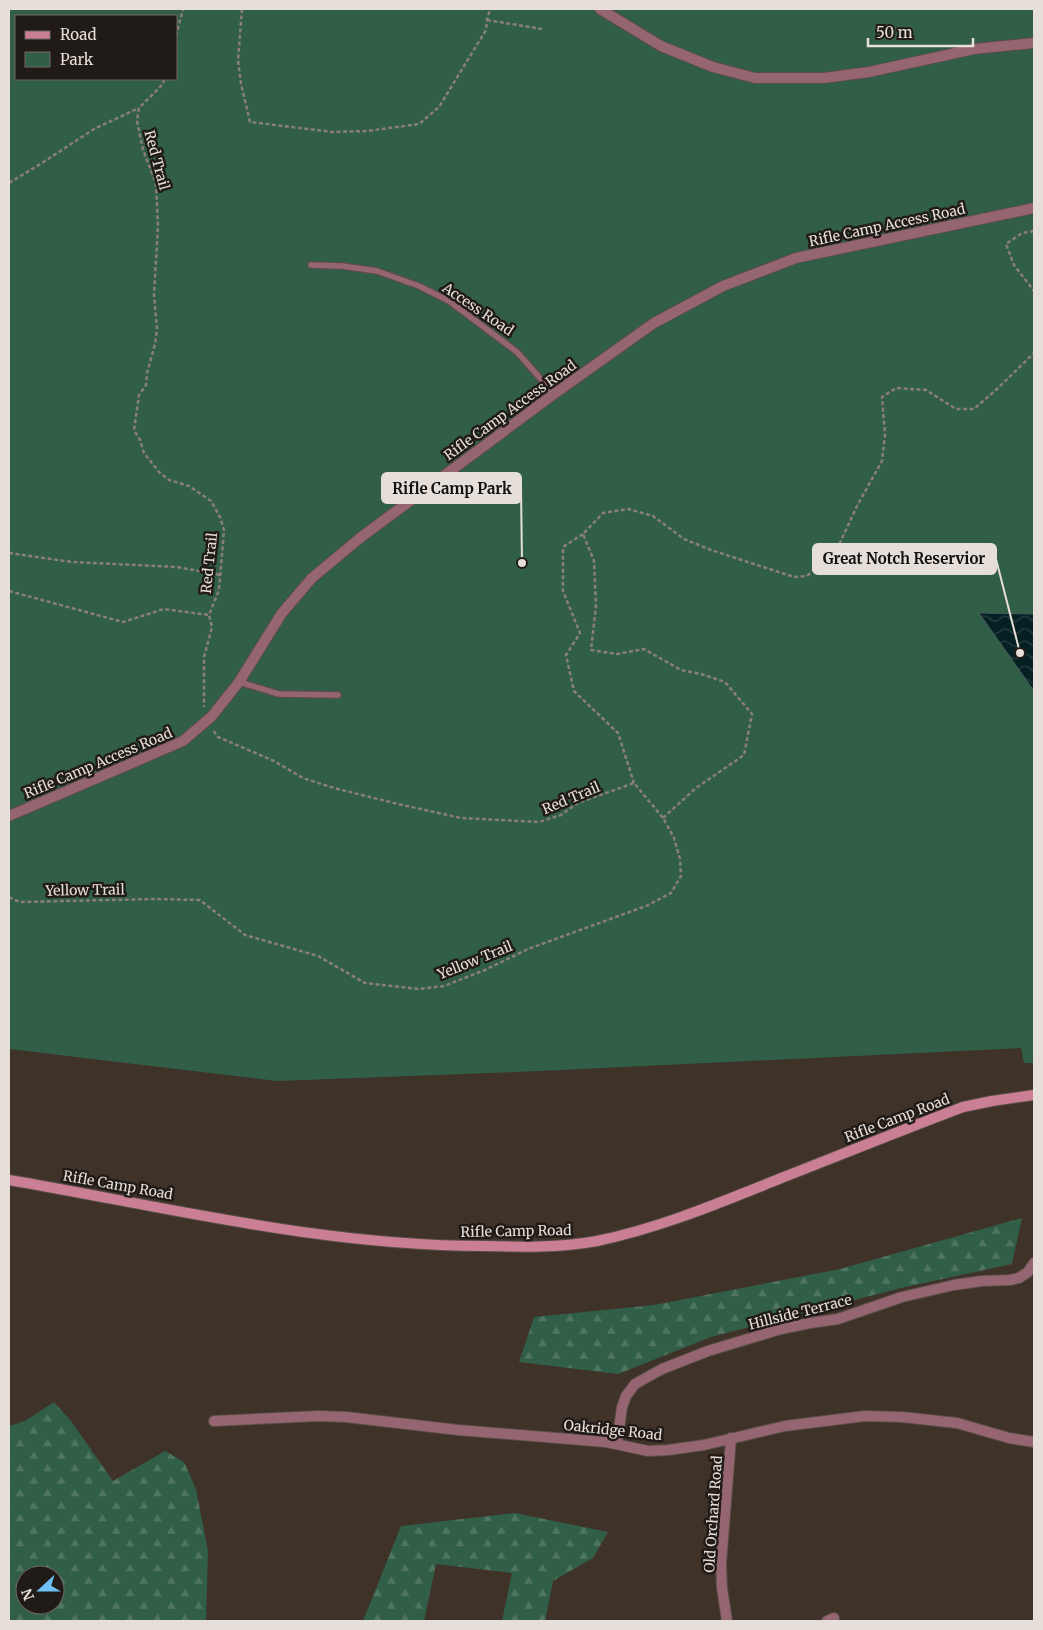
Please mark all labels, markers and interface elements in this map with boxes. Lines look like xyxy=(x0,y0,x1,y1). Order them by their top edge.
legend xyxy=(15,15,178,80)
scale bar xyxy=(868,15,973,47)
text: 50 m xyxy=(876,23,913,42)
text: Road xyxy=(60,25,96,44)
text: Park xyxy=(60,50,94,69)
street label: Red Trail xyxy=(140,128,174,193)
street label: Rifle Camp Access Road xyxy=(807,200,967,250)
street label: Access Road xyxy=(438,278,518,340)
street label: Rifle Camp Access Road xyxy=(440,356,580,464)
callout: Rifle Camp Park xyxy=(382,473,521,503)
text: Rifle Camp Park xyxy=(392,479,512,498)
street label: Red Trail xyxy=(197,531,221,594)
callout: Great Notch Reservior xyxy=(813,544,996,574)
text: Great Notch Reservior xyxy=(823,549,985,568)
street label: Rifle Camp Access Road xyxy=(21,723,175,802)
street label: Red Trail xyxy=(539,778,603,818)
street label: Yellow Trail xyxy=(44,880,125,900)
street label: Yellow Trail xyxy=(434,937,516,984)
street label: Rifle Camp Road xyxy=(842,1089,953,1146)
street label: Rifle Camp Road xyxy=(62,1166,175,1204)
street label: Rifle Camp Road xyxy=(460,1221,572,1241)
street label: Hillside Terrace xyxy=(747,1290,853,1334)
street label: Oakridge Road xyxy=(563,1416,664,1444)
street label: Old Orchard Road xyxy=(700,1454,726,1573)
north arrow xyxy=(15,1565,65,1615)
text: N xyxy=(17,1586,38,1603)

